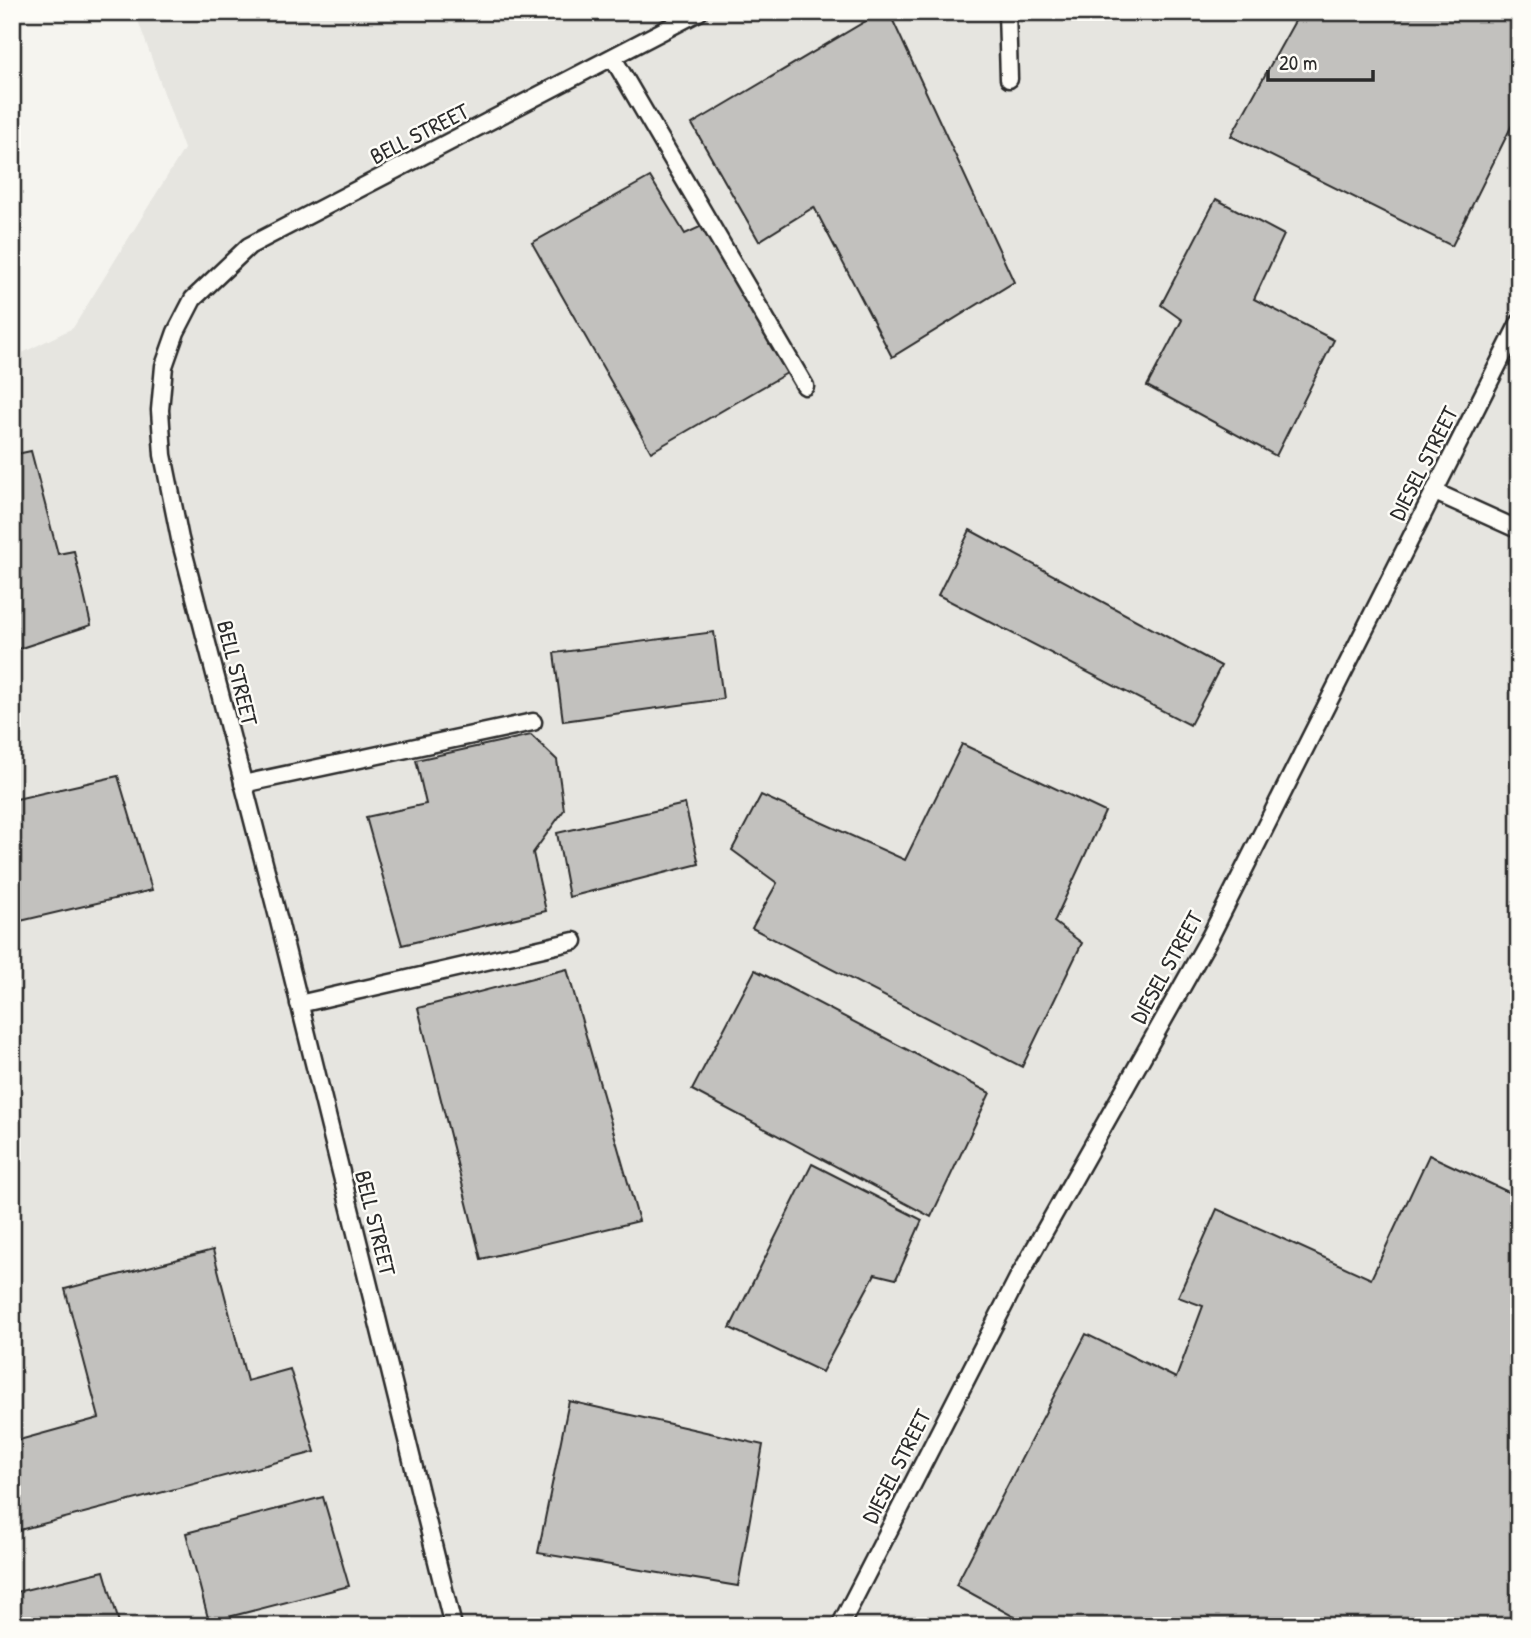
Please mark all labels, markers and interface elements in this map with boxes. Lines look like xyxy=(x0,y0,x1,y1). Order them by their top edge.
scale bar xyxy=(1268,38,1374,82)
text: 20 m xyxy=(1279,48,1317,77)
street label: BELL STREET xyxy=(364,95,474,171)
street label: DIESEL STREET xyxy=(1381,401,1465,525)
street label: BELL STREET xyxy=(210,617,266,729)
street label: DIESEL STREET xyxy=(1122,905,1210,1029)
street label: BELL STREET xyxy=(348,1167,404,1279)
street label: DIESEL STREET xyxy=(854,1404,938,1528)

